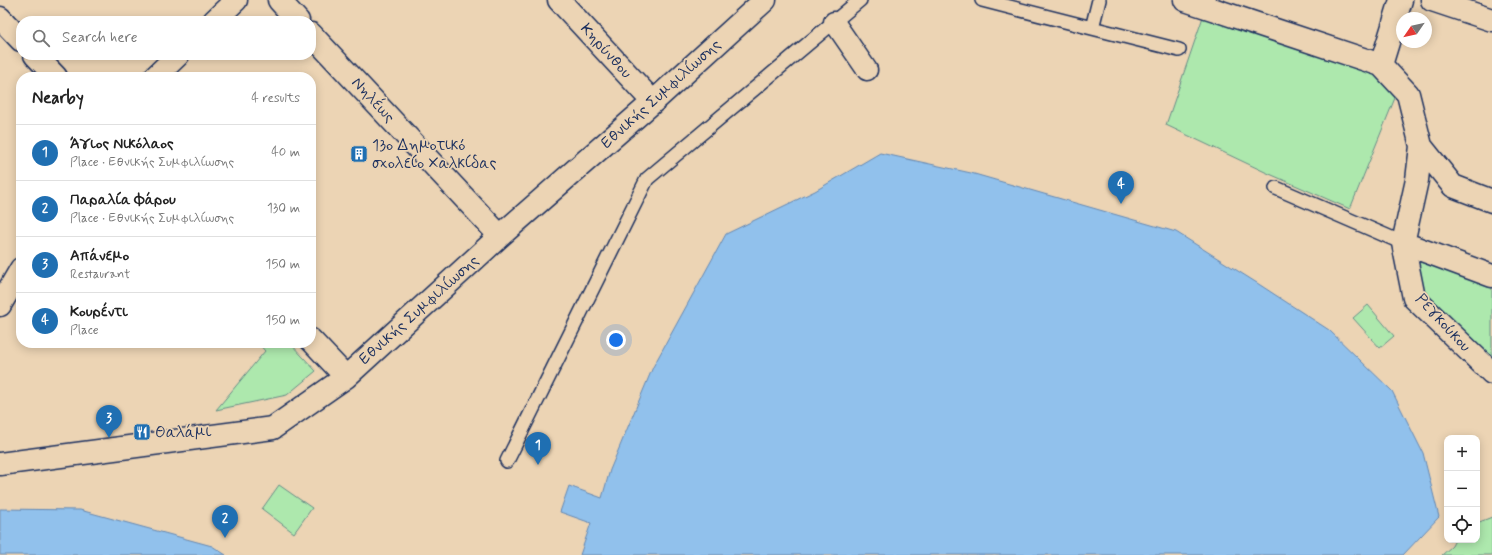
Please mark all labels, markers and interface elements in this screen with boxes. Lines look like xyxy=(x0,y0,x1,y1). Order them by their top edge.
north arrow xyxy=(1396,12,1432,48)
search box xyxy=(16,16,316,60)
street label: Κηρύνθου xyxy=(576,19,636,83)
icon: search xyxy=(30,27,52,49)
text: Search here xyxy=(62,28,138,48)
street label: Εθνικής Συμφιλίωσης xyxy=(597,34,725,154)
street label: Νηλέως xyxy=(346,72,400,127)
text: Nearby xyxy=(32,87,84,109)
text: 4 results xyxy=(251,90,300,107)
text: Άγιος Νικόλαος xyxy=(70,134,174,154)
place label: 13ο Δημοτικό σχολείο Χαλκίδας xyxy=(372,135,497,174)
text: 1 xyxy=(42,144,48,161)
text: 40 m xyxy=(271,144,300,161)
building icon: 13ο Δημοτικό σχολείο Χαλκίδας xyxy=(349,144,369,164)
text: Place · Εθνικής Συμφιλίωσης xyxy=(70,154,234,171)
pin: 4 xyxy=(1108,171,1134,204)
text: Παραλία Φάρου xyxy=(70,190,176,210)
text: 2 xyxy=(42,200,48,217)
text: 130 m xyxy=(267,200,300,217)
text: Place · Εθνικής Συμφιλίωσης xyxy=(70,210,234,227)
text: Απάνεμο xyxy=(70,246,129,266)
street label: Εθνικής Συμφιλίωσης xyxy=(355,250,483,370)
text: 3 xyxy=(42,256,48,273)
text: 150 m xyxy=(266,256,300,273)
text: Restaurant xyxy=(70,266,130,283)
street label: Ρεγκούκου xyxy=(1411,289,1475,357)
text: Κουρέντι xyxy=(70,302,128,322)
text: 4 xyxy=(41,312,49,329)
text: 150 m xyxy=(266,312,300,329)
text: Place xyxy=(70,322,99,339)
your location xyxy=(606,330,626,350)
pin: 3 xyxy=(96,405,122,438)
restaurant icon: Θαλάμι xyxy=(132,422,152,442)
place label: Θαλάμι xyxy=(155,422,212,443)
pin: 1 xyxy=(525,432,551,465)
map controls xyxy=(1444,435,1480,543)
button: + xyxy=(1444,435,1480,471)
button: − xyxy=(1444,471,1480,507)
pin: 2 xyxy=(212,505,238,538)
button: locate xyxy=(1444,507,1480,543)

